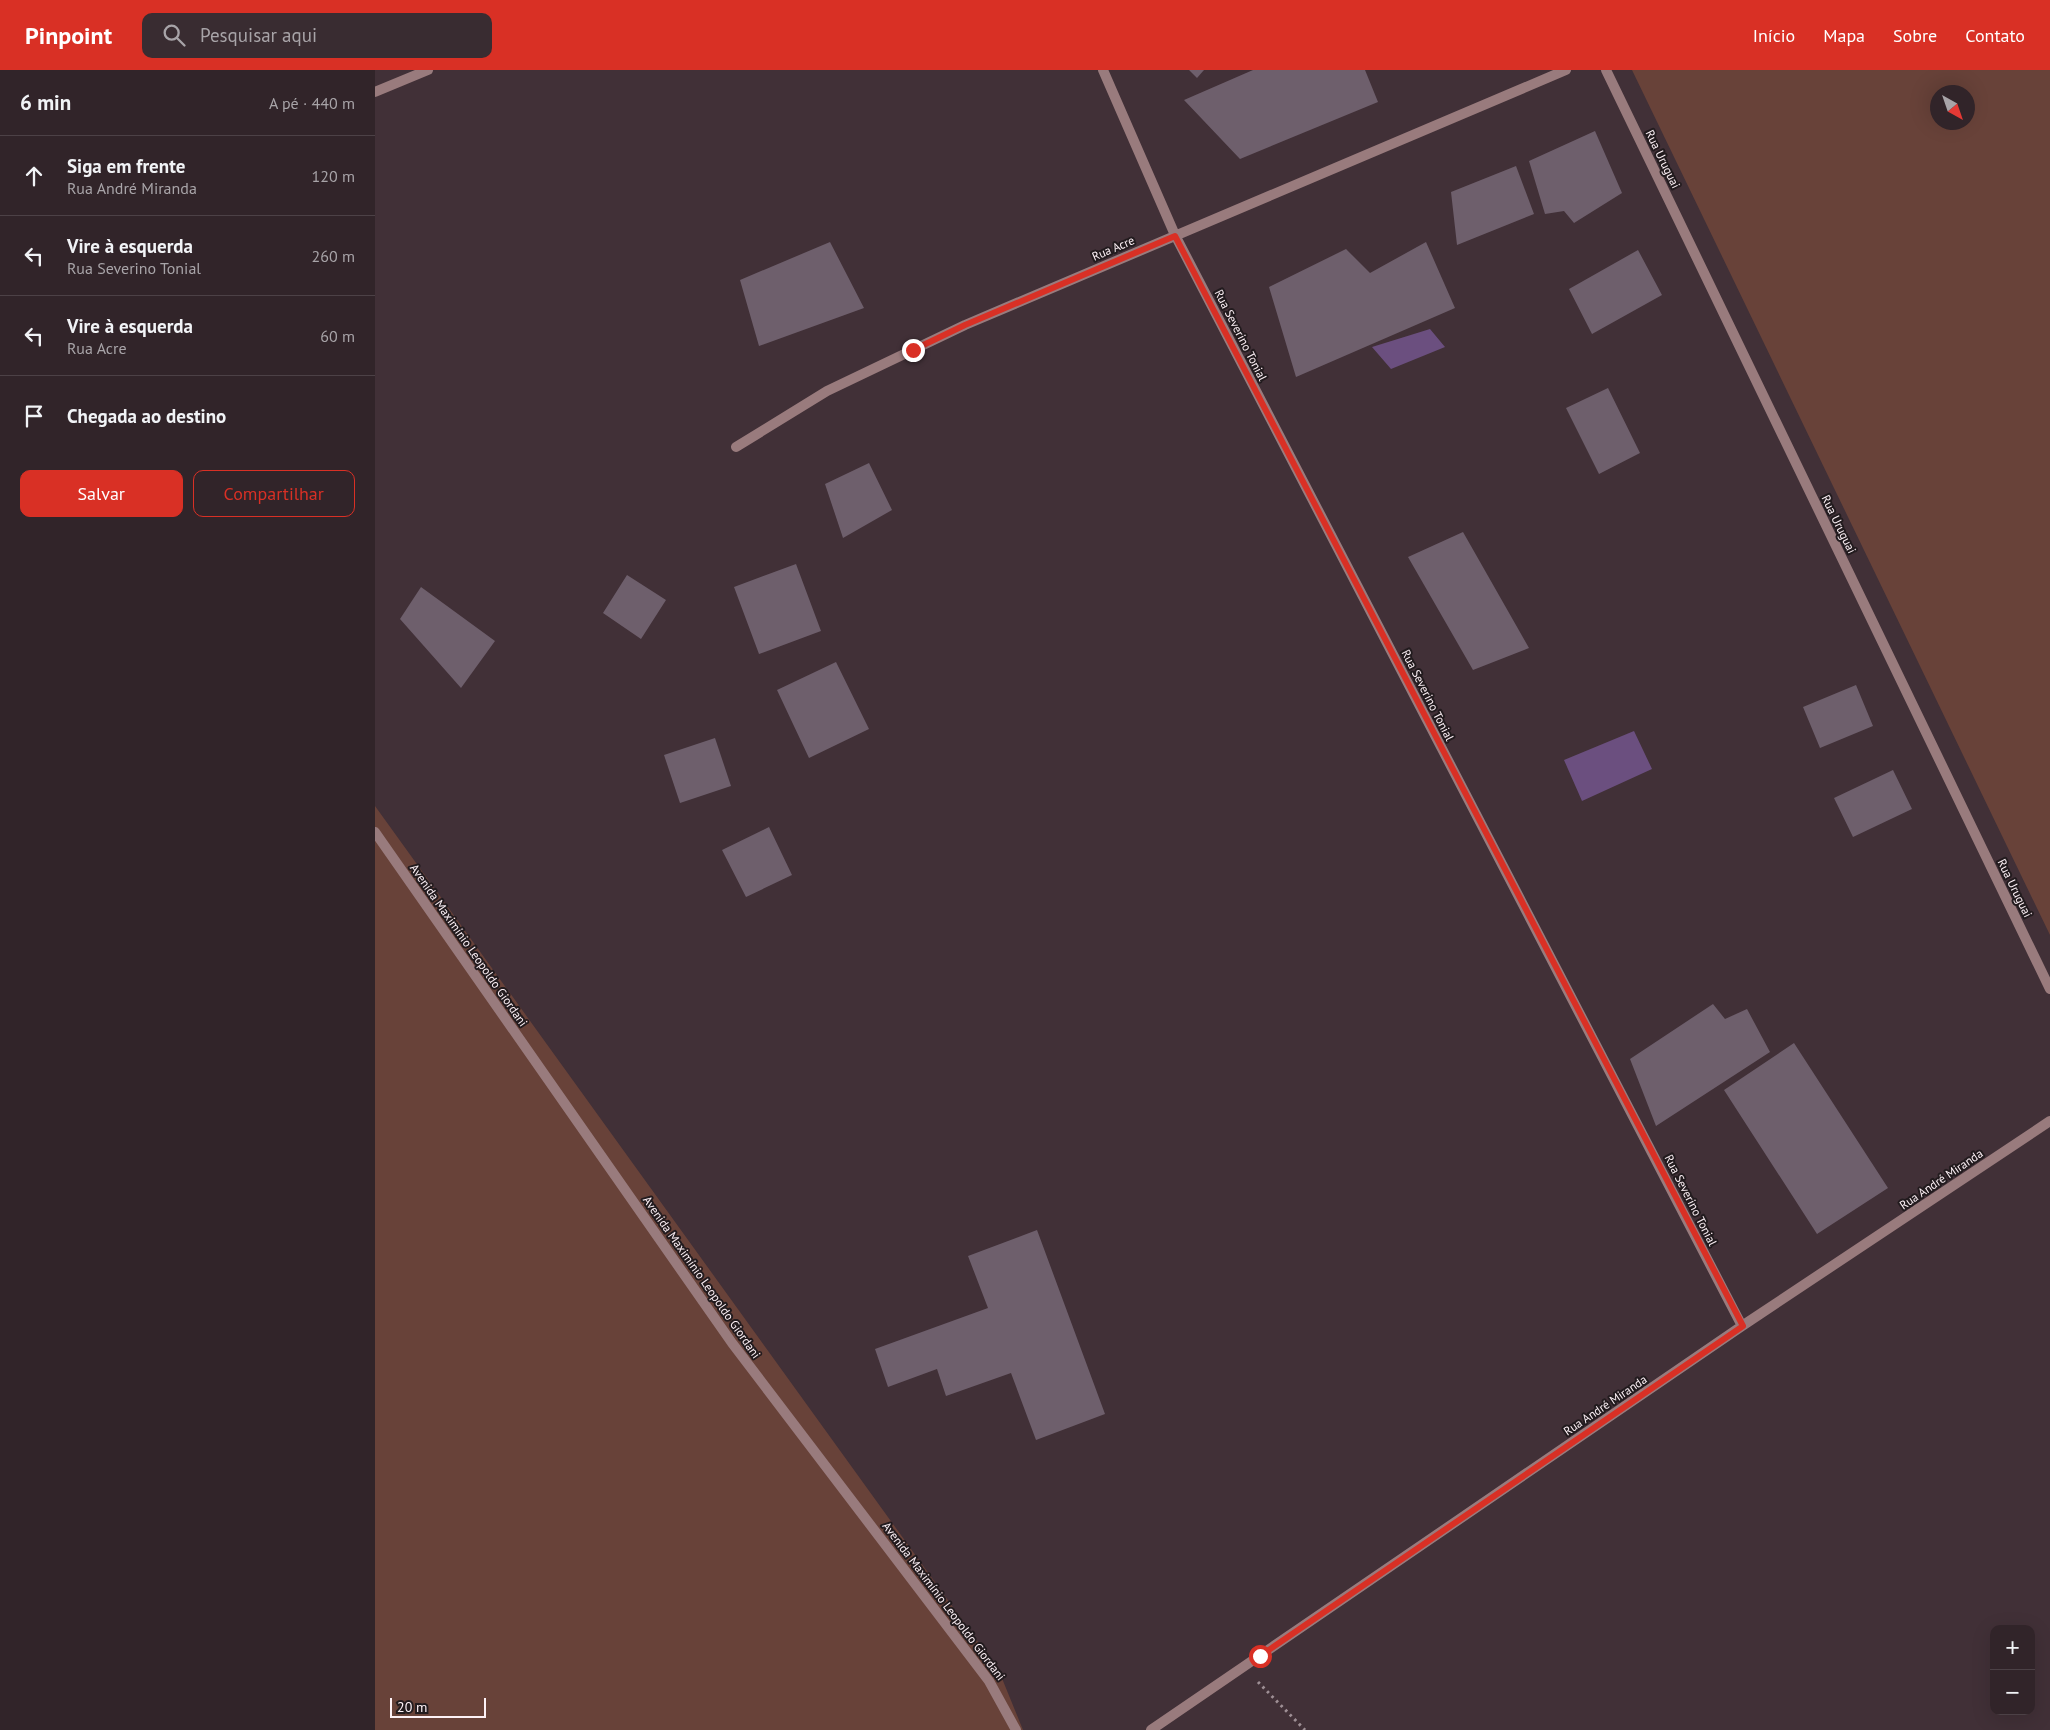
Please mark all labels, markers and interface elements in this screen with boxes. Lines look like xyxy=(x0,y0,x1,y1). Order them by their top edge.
search box xyxy=(142,13,492,58)
text: Pinpoint xyxy=(25,20,112,51)
icon: search xyxy=(160,21,188,49)
text: Pesquisar aqui xyxy=(200,23,317,47)
text: Início xyxy=(1753,24,1795,47)
text: Mapa xyxy=(1823,24,1865,47)
text: Sobre xyxy=(1893,24,1937,47)
text: Contato xyxy=(1965,24,2025,47)
north arrow xyxy=(1930,85,1975,130)
text: 6 min xyxy=(20,89,71,116)
text: A pé · 440 m xyxy=(269,93,355,113)
street label: Rua Uruguai xyxy=(1642,127,1684,191)
text: Siga em frente xyxy=(67,154,185,178)
icon: ahead xyxy=(20,162,48,190)
text: 120 m xyxy=(312,166,355,186)
text: Rua André Miranda xyxy=(67,178,197,198)
street label: Rua Acre xyxy=(1089,232,1137,264)
text: Vire à esquerda xyxy=(67,234,193,258)
icon: left xyxy=(20,242,48,270)
text: 260 m xyxy=(312,246,355,266)
text: Rua Severino Tonial xyxy=(67,258,201,278)
street label: Rua Severino Tonial xyxy=(1212,287,1271,384)
text: Vire à esquerda xyxy=(67,314,193,338)
icon: left xyxy=(20,322,48,350)
text: 60 m xyxy=(320,326,355,346)
text: Rua Acre xyxy=(67,338,127,358)
route end xyxy=(902,339,925,362)
icon: arrive xyxy=(20,402,48,430)
text: Chegada ao destino xyxy=(67,404,226,428)
button: Salvar xyxy=(20,470,183,517)
button: Compartilhar xyxy=(193,470,355,517)
street label: Rua Uruguai xyxy=(1818,492,1860,556)
street label: Rua Severino Tonial xyxy=(1399,647,1458,744)
street label: Rua Uruguai xyxy=(1994,856,2036,920)
street label: Avenida Maximínio Leopoldo Giordani xyxy=(407,861,531,1029)
street label: Rua André Miranda xyxy=(1896,1146,1986,1212)
street label: Rua Severino Tonial xyxy=(1662,1152,1721,1249)
street label: Avenida Maximínio Leopoldo Giordani xyxy=(640,1193,764,1361)
street label: Rua André Miranda xyxy=(1560,1372,1650,1438)
street label: Avenida Maximínio Leopoldo Giordani xyxy=(879,1519,1009,1683)
map controls xyxy=(1990,1625,2035,1715)
button: + xyxy=(1990,1625,2035,1670)
route start xyxy=(1249,1645,1272,1668)
button: − xyxy=(1990,1670,2035,1715)
scale bar xyxy=(390,1695,486,1718)
text: 20 m xyxy=(397,1698,427,1716)

